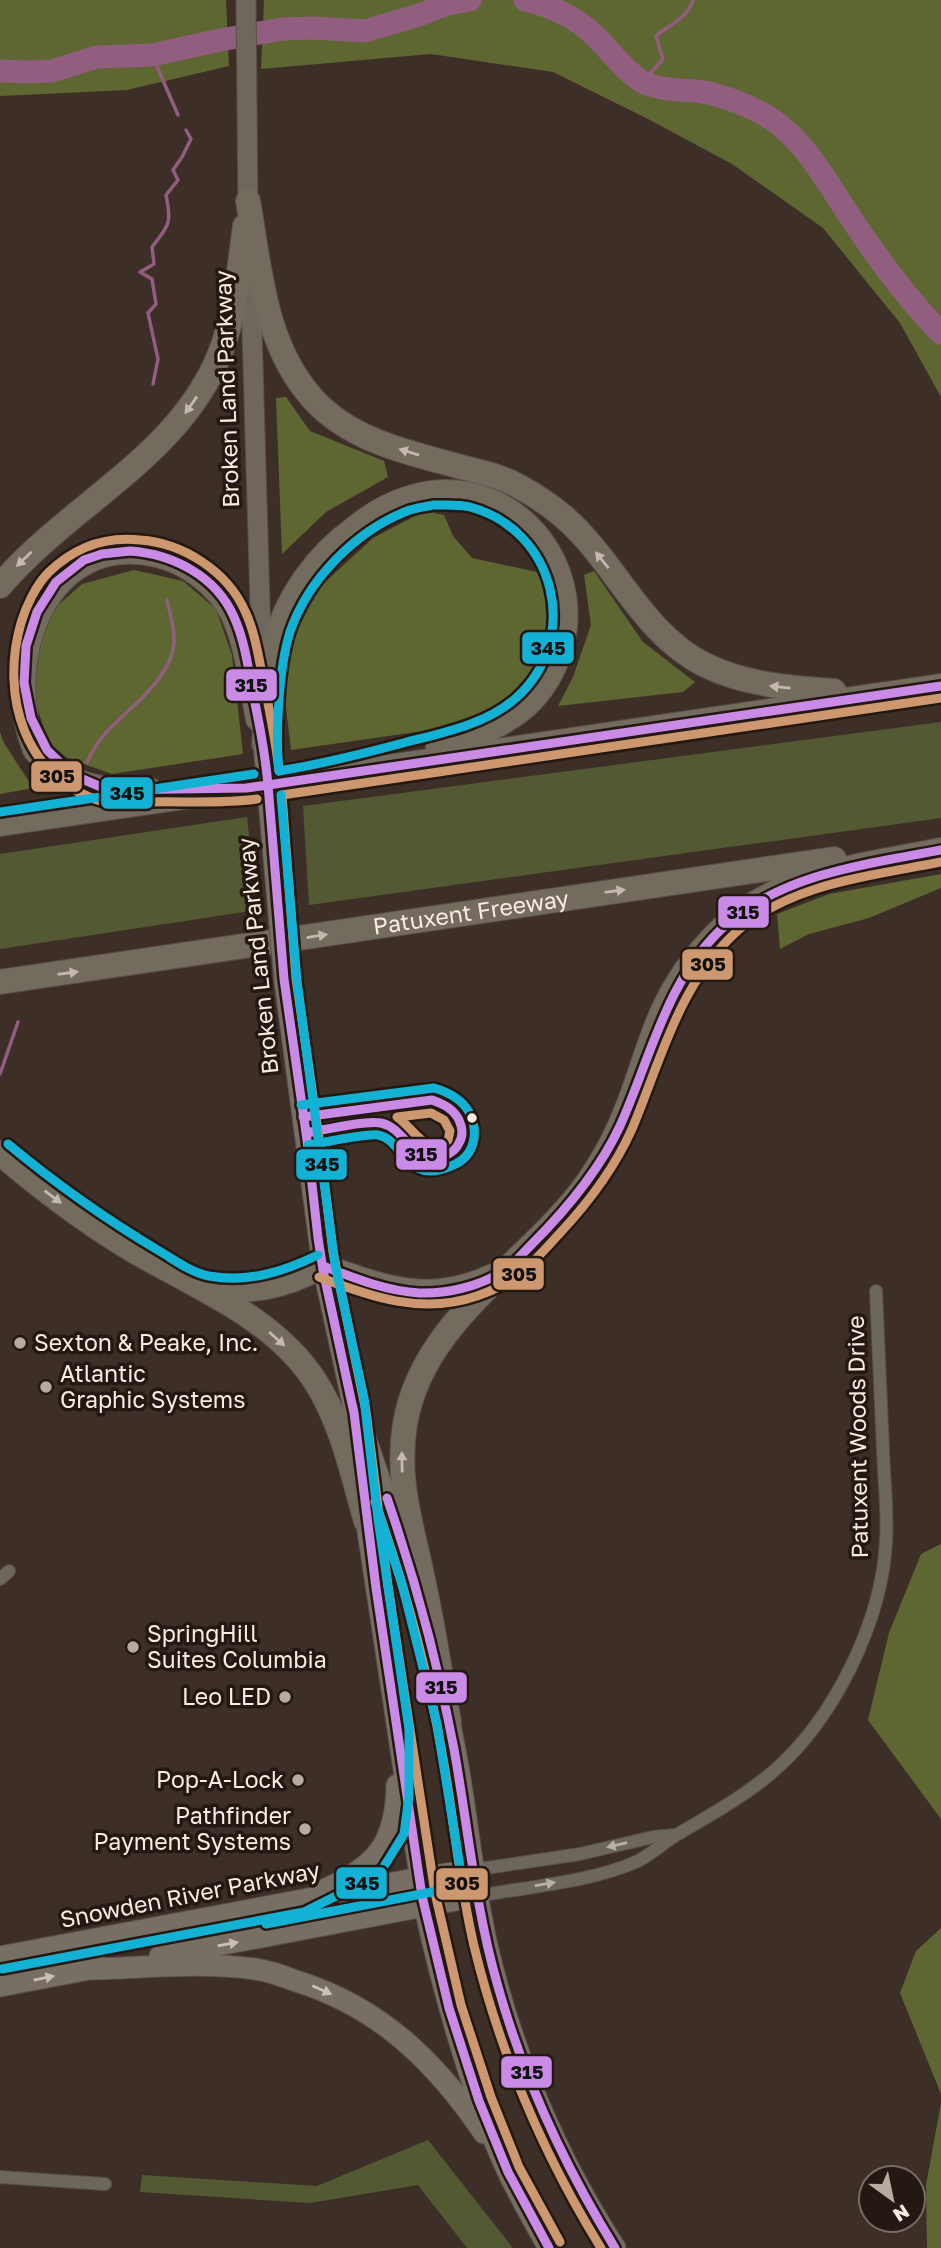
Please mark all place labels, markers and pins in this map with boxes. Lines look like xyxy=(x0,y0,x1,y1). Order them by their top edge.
unlabelled marker xyxy=(465,1111,479,1125)
place label: Sexton & Peake, Inc. xyxy=(34,1328,258,1356)
marker: Sexton & Peake, Inc. xyxy=(12,1335,28,1351)
place label: Atlantic Graphic Systems xyxy=(60,1359,245,1413)
marker: Atlantic Graphic Systems xyxy=(38,1379,54,1395)
place label: SpringHill Suites Columbia xyxy=(147,1619,327,1673)
marker: SpringHill Suites Columbia xyxy=(125,1639,141,1655)
place label: Leo LED xyxy=(182,1682,271,1710)
marker: Leo LED xyxy=(277,1689,293,1705)
place label: Pop-A-Lock xyxy=(156,1765,284,1793)
marker: Pop-A-Lock xyxy=(290,1772,306,1788)
place label: Pathfinder Payment Systems xyxy=(94,1801,291,1855)
marker: Pathfinder Payment Systems xyxy=(297,1821,313,1837)

